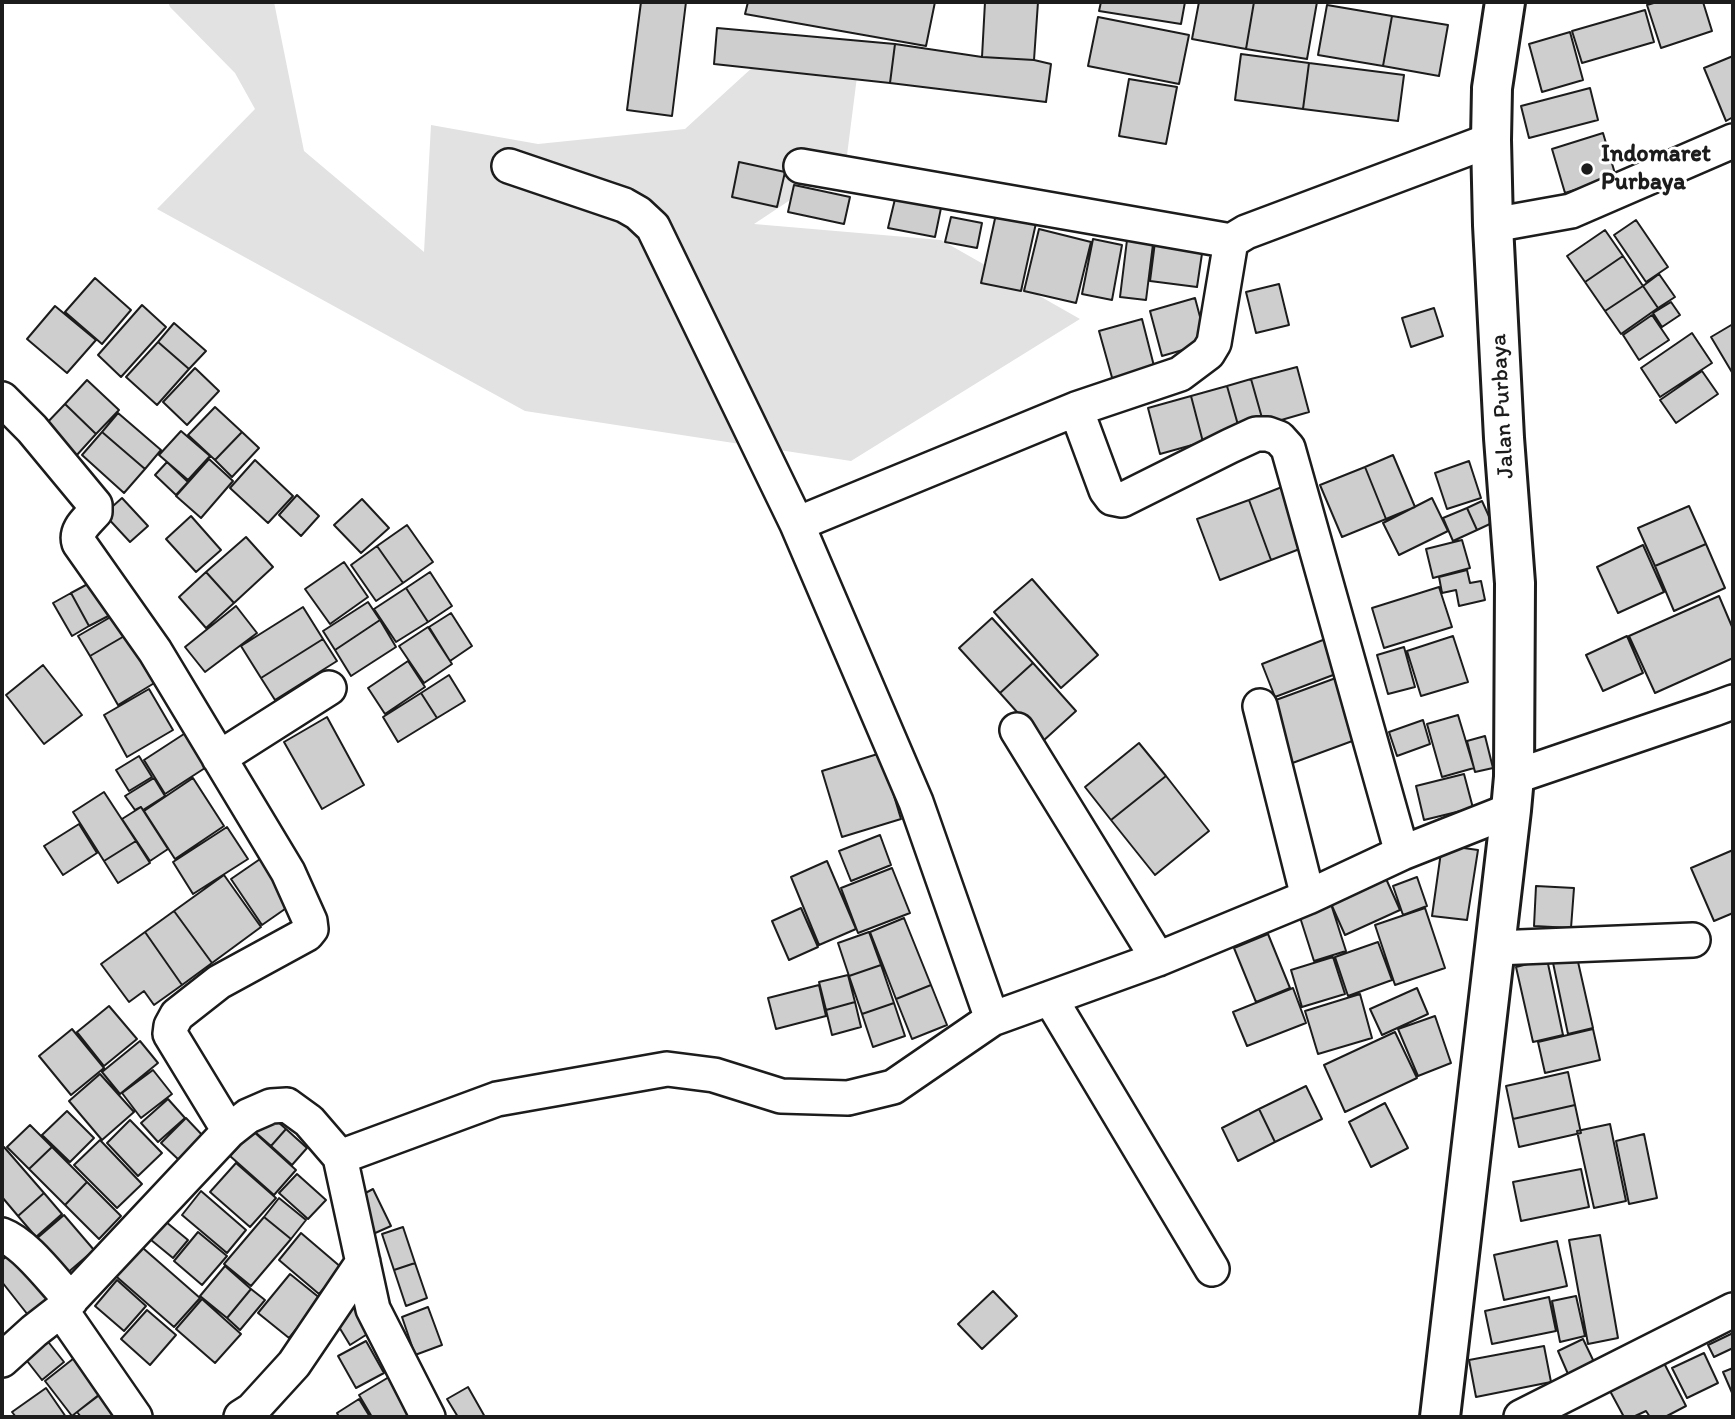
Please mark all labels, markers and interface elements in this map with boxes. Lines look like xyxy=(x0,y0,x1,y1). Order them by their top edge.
place label: Indomaret Purbaya xyxy=(1601,141,1711,197)
marker: Indomaret Purbaya xyxy=(1579,161,1595,177)
street label: Jalan Purbaya xyxy=(1485,333,1521,479)

